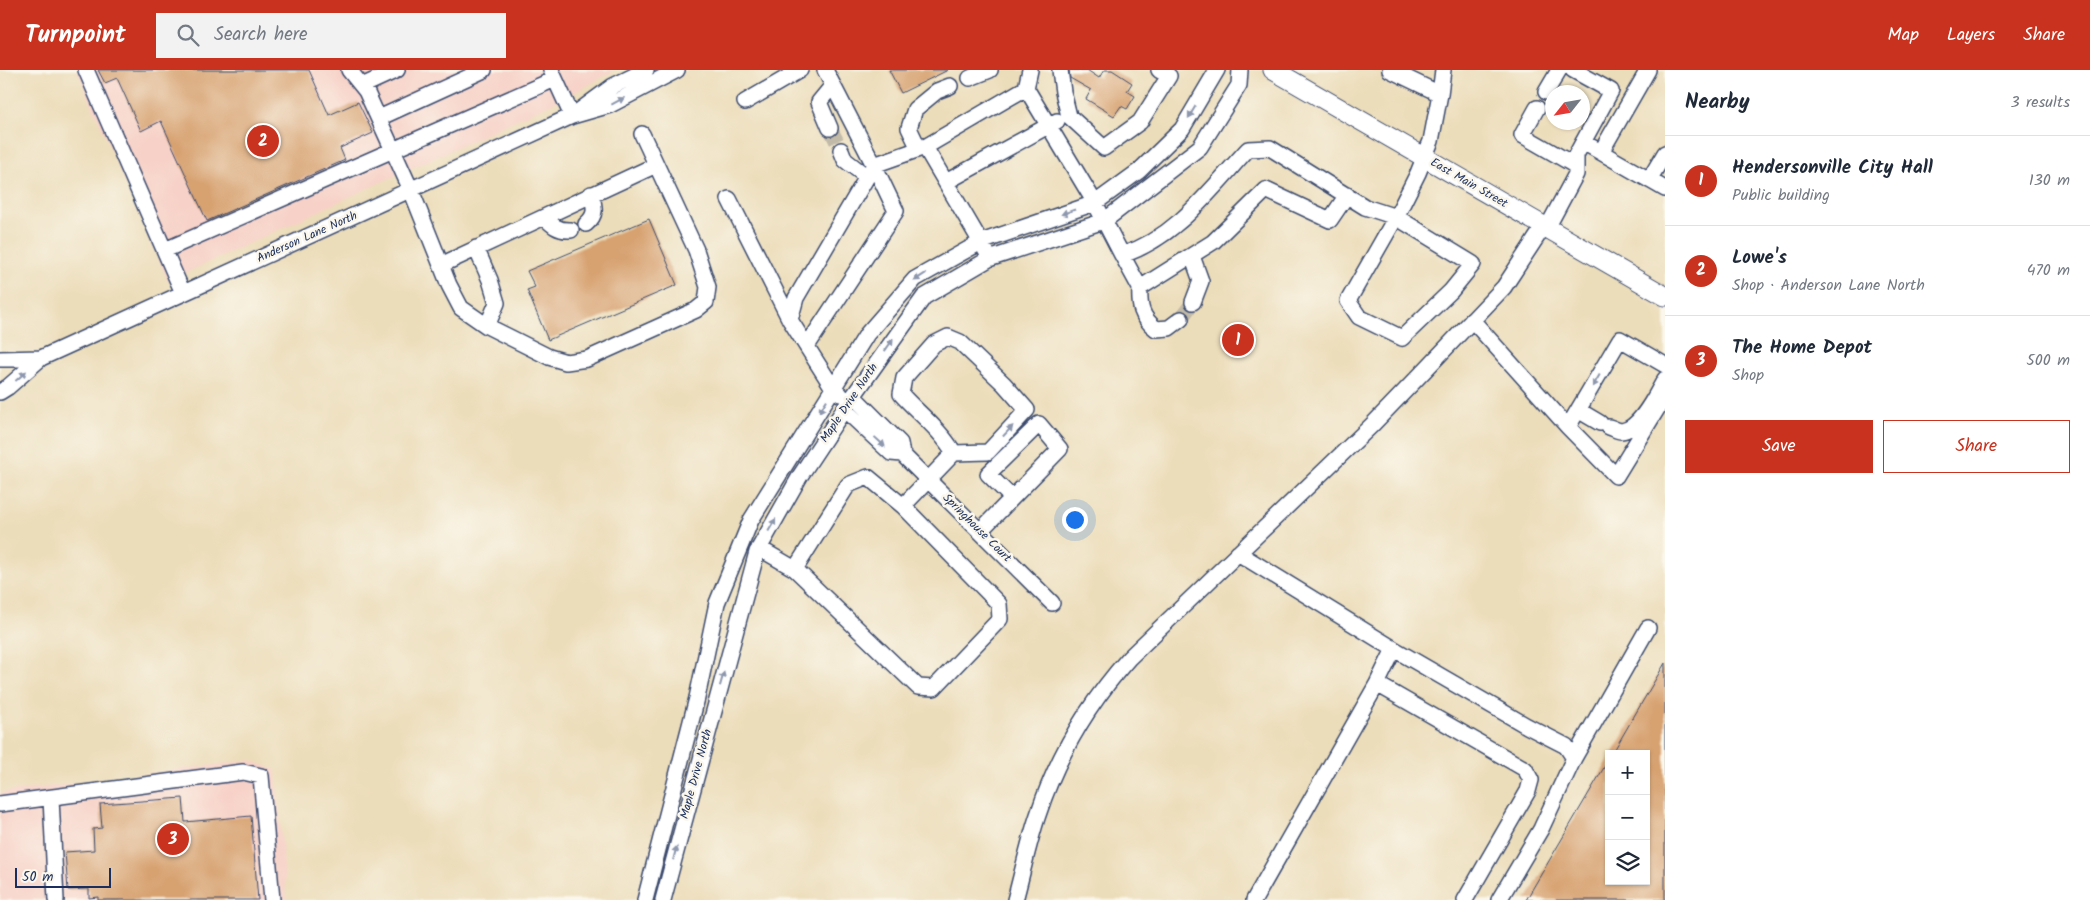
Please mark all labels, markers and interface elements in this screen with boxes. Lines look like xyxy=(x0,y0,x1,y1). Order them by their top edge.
search box xyxy=(156,13,506,58)
text: Turnpoint xyxy=(25,16,126,55)
text: Search here xyxy=(214,20,308,50)
icon: search xyxy=(174,21,202,49)
text: Map xyxy=(1888,21,1919,50)
text: Layers xyxy=(1947,21,1995,50)
text: Share xyxy=(2023,21,2065,50)
north arrow xyxy=(1545,85,1590,130)
text: Nearby xyxy=(1685,86,1750,119)
text: 3 results xyxy=(2011,90,2070,115)
one-way arrow xyxy=(611,97,626,105)
one-way arrow xyxy=(1188,105,1197,118)
pin: 2 xyxy=(247,122,279,160)
street label: East Main Street xyxy=(1427,153,1512,213)
text: Hendersonville City Hall xyxy=(1732,153,1933,183)
text: 1 xyxy=(1699,168,1703,193)
text: 130 m xyxy=(2029,168,2070,193)
text: Public building xyxy=(1732,183,1830,208)
street label: Anderson Lane North xyxy=(254,206,360,268)
one-way arrow xyxy=(1060,208,1075,216)
text: Lowe's xyxy=(1732,243,1787,273)
text: 2 xyxy=(1696,258,1706,283)
text: 470 m xyxy=(2027,258,2070,283)
one-way arrow xyxy=(914,272,927,282)
text: Shop · Anderson Lane North xyxy=(1732,273,1925,298)
pin: 1 xyxy=(1222,321,1254,359)
text: The Home Depot xyxy=(1732,333,1872,363)
one-way arrow xyxy=(884,338,894,352)
text: 3 xyxy=(1697,348,1705,373)
text: 500 m xyxy=(2026,348,2070,373)
street label: Maple Drive North xyxy=(815,359,883,447)
text: Shop xyxy=(1732,363,1764,388)
one-way arrow xyxy=(14,370,27,381)
one-way arrow xyxy=(1591,374,1600,388)
one-way arrow xyxy=(818,399,827,412)
button: Save xyxy=(1685,420,1873,473)
button: Share xyxy=(1883,420,2070,473)
one-way arrow xyxy=(1002,426,1014,438)
one-way arrow xyxy=(873,437,886,448)
street label: Springhouse Court xyxy=(938,489,1016,567)
your location xyxy=(1062,507,1088,533)
one-way arrow xyxy=(768,518,776,533)
one-way arrow xyxy=(718,671,726,686)
street label: Maple Drive North xyxy=(675,727,717,821)
map controls xyxy=(1605,750,1650,885)
button: + xyxy=(1605,750,1650,795)
button: − xyxy=(1605,795,1650,840)
pin: 3 xyxy=(157,820,189,858)
button: layers xyxy=(1605,840,1650,885)
one-way arrow xyxy=(671,845,679,860)
scale bar xyxy=(15,865,111,888)
text: 50 m xyxy=(22,866,53,888)

